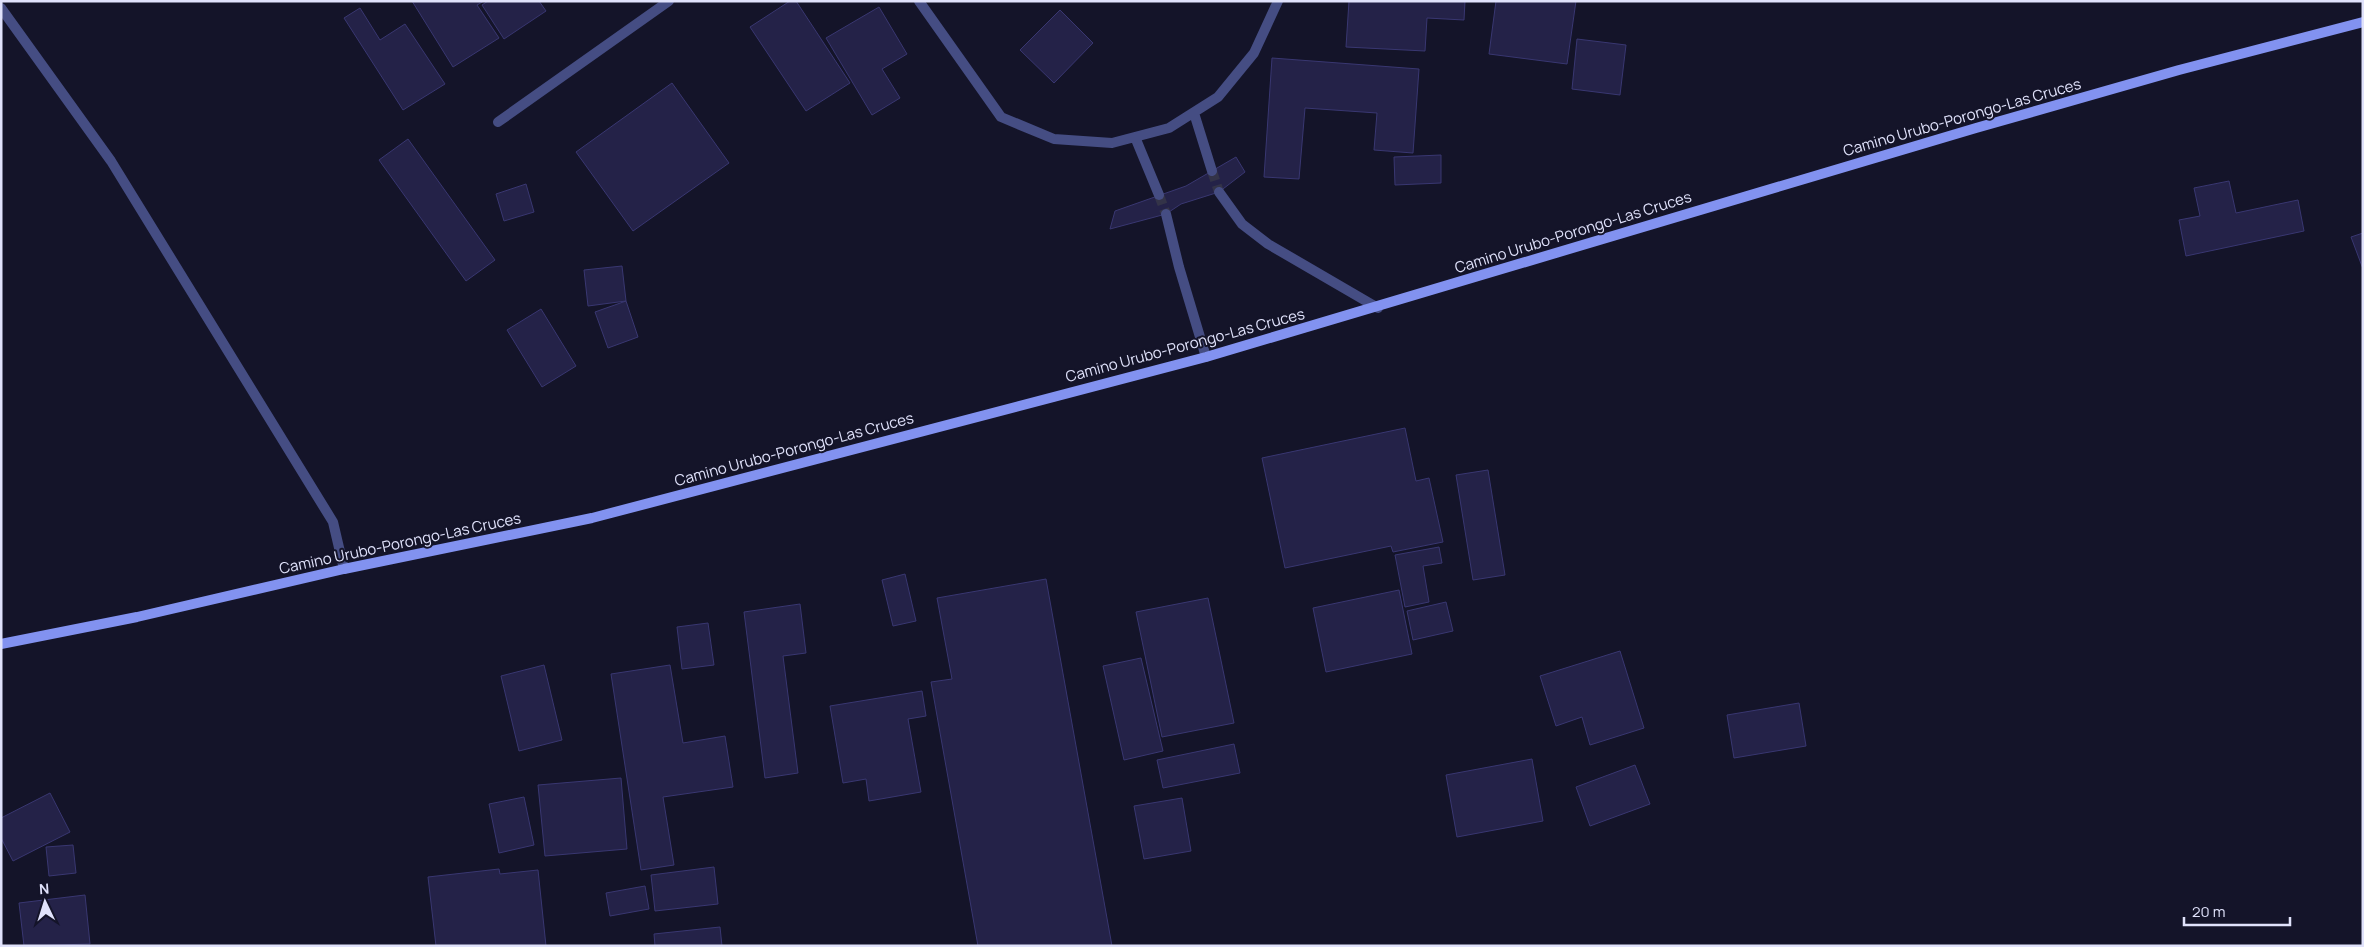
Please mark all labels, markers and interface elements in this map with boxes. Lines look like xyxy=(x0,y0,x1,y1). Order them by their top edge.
street label: Camino Urubo-Porongo-Las Cruces xyxy=(1841,73,2084,161)
street label: Camino Urubo-Porongo-Las Cruces xyxy=(1452,186,1694,278)
street label: Camino Urubo-Porongo-Las Cruces xyxy=(1063,303,1307,387)
street label: Camino Urubo-Porongo-Las Cruces xyxy=(672,407,916,491)
street label: Camino Urubo-Porongo-Las Cruces xyxy=(277,507,523,579)
north arrow xyxy=(20,877,70,927)
text: N xyxy=(38,879,50,898)
scale bar xyxy=(2184,894,2290,926)
text: 20 m xyxy=(2192,901,2225,922)

